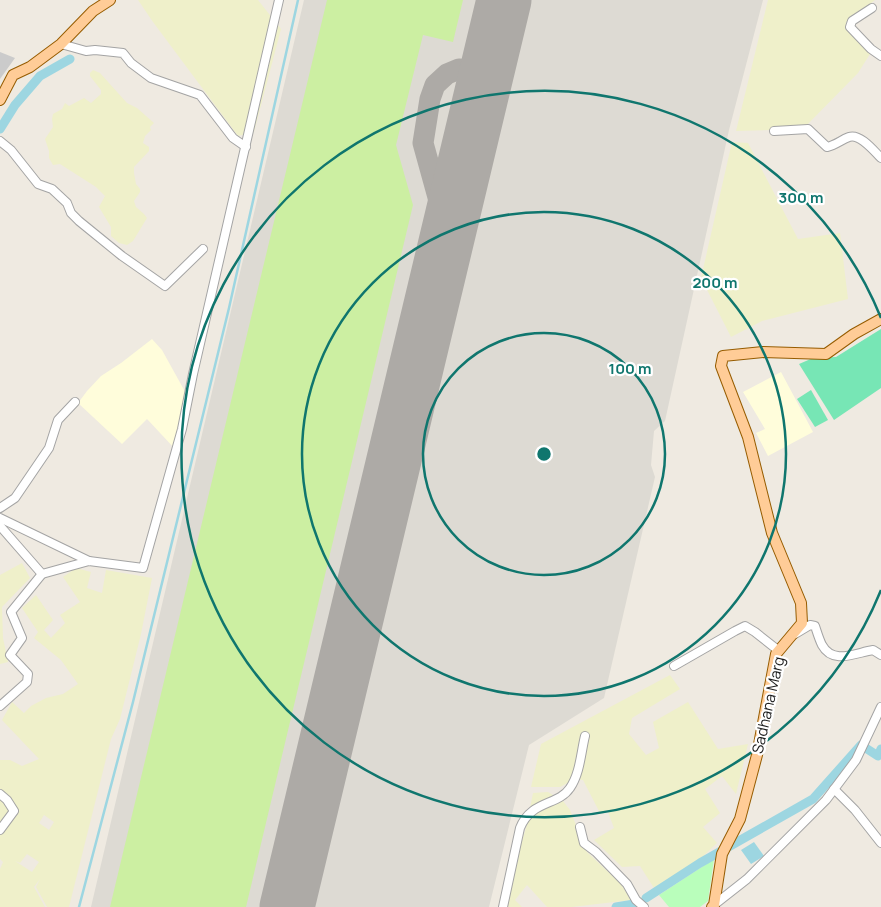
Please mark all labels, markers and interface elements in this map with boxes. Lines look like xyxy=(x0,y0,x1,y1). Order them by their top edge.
text: 300 m xyxy=(779,187,823,208)
text: 200 m xyxy=(692,272,738,293)
text: 100 m xyxy=(609,358,651,379)
centre of rings xyxy=(535,445,553,463)
street label: Sadhana Marg xyxy=(747,654,789,756)

